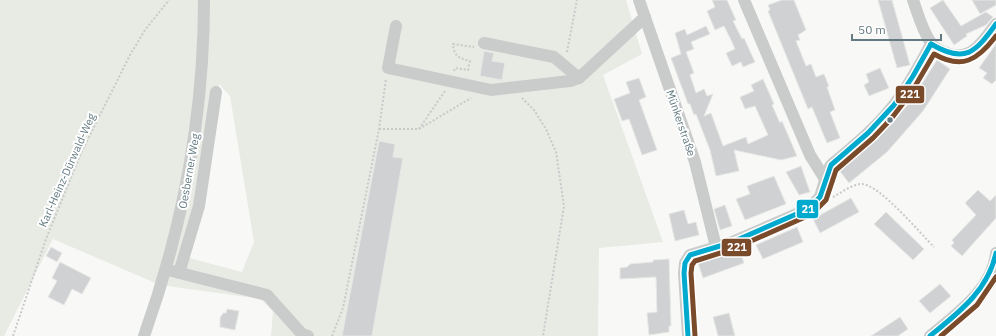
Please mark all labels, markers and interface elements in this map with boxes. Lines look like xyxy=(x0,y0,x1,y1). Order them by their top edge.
scale bar xyxy=(852,16,941,42)
text: 50 m xyxy=(858,22,886,37)
line badge: 221 xyxy=(895,85,925,104)
text: 221 xyxy=(900,87,920,101)
street label: Münkerstraße xyxy=(663,88,699,158)
street label: Karl-Heinz-Dürwald-Weg xyxy=(36,111,99,229)
unlabelled marker xyxy=(885,115,895,125)
street label: Oesberner Weg xyxy=(176,132,203,210)
line badge: 21 xyxy=(796,199,819,219)
text: 21 xyxy=(801,202,815,216)
line badge: 221 xyxy=(721,238,752,257)
text: 221 xyxy=(727,240,747,254)

